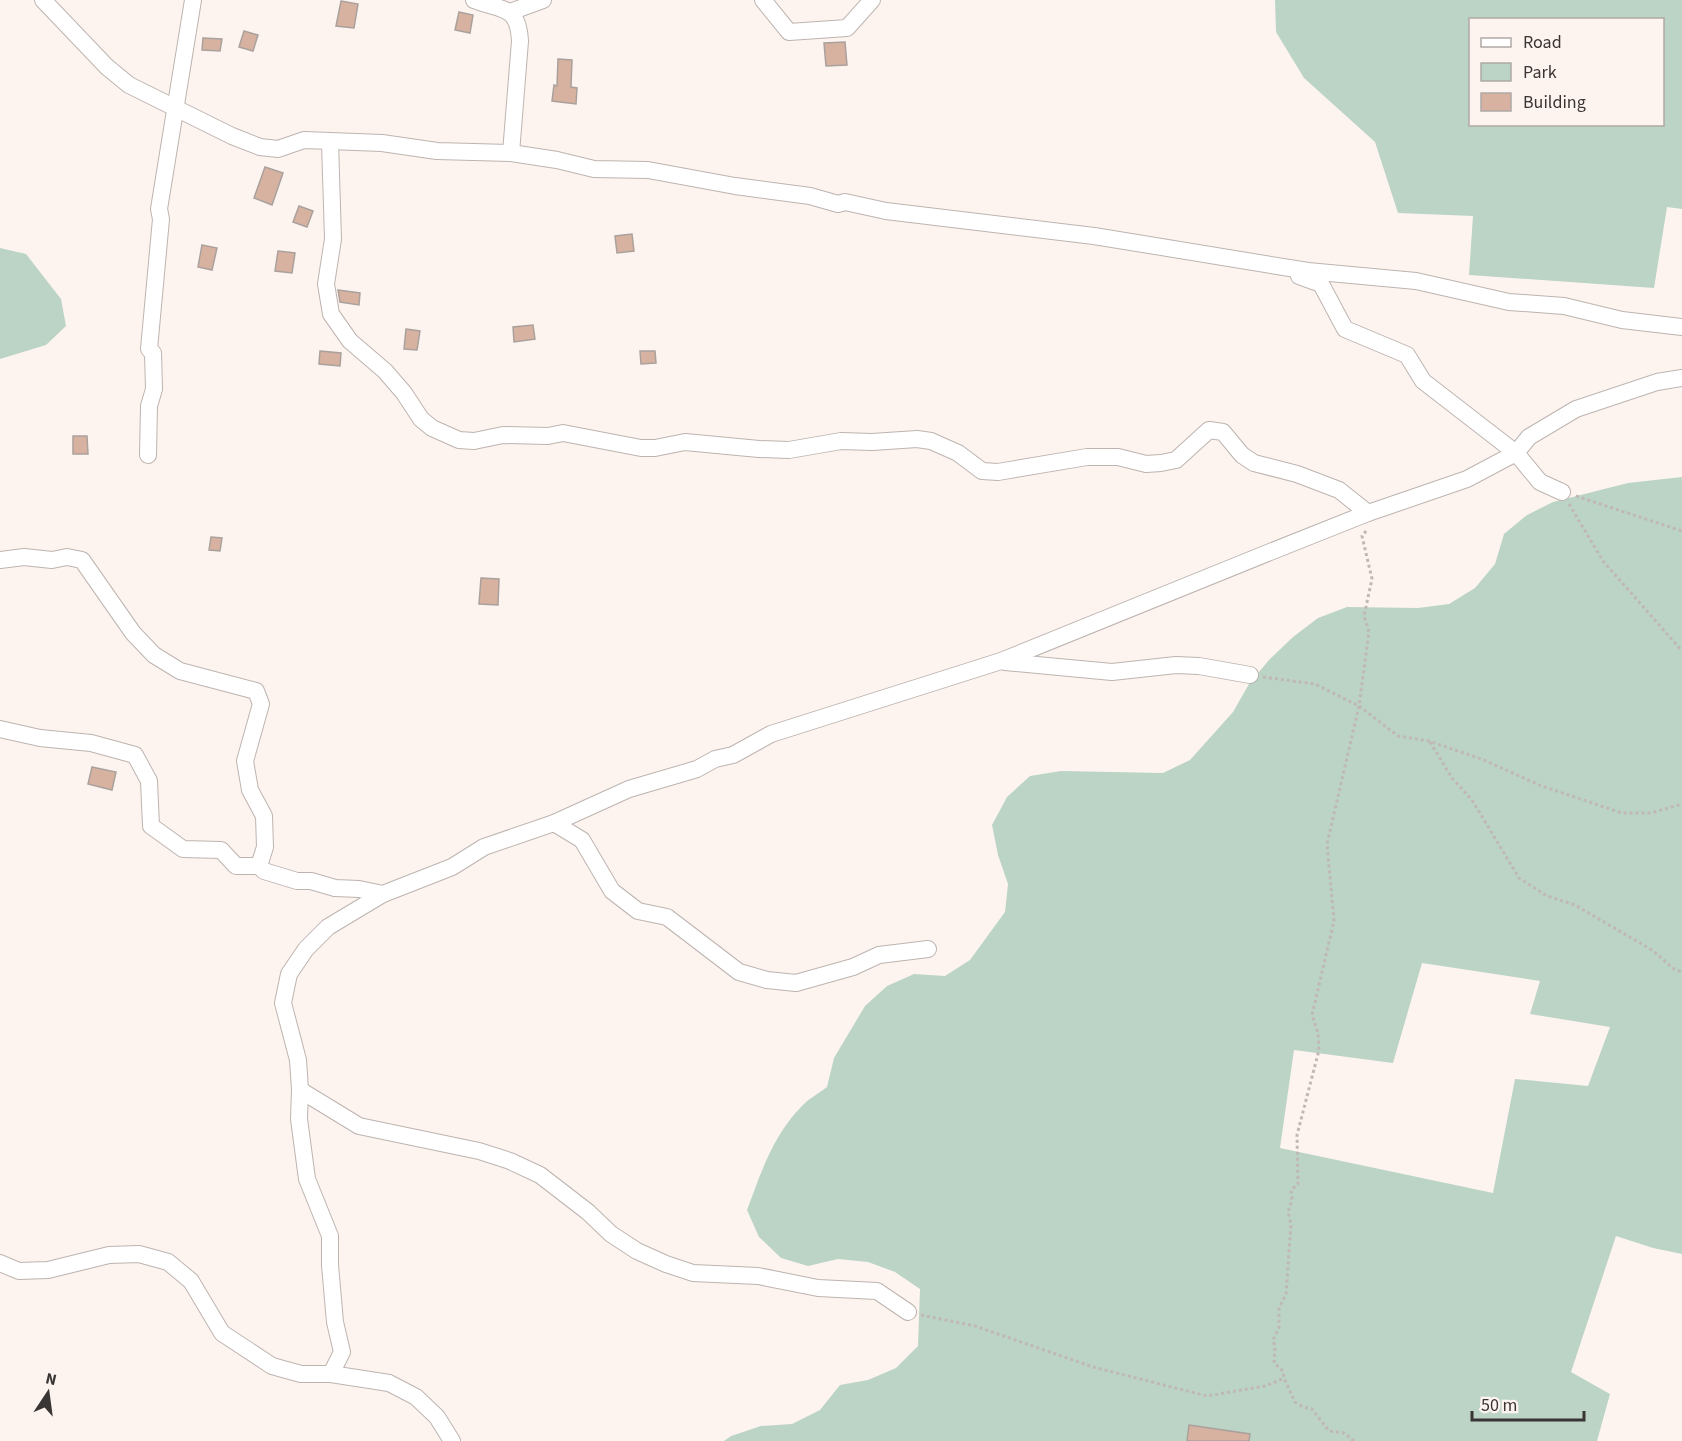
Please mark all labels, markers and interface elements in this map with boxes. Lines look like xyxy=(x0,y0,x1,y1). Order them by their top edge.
legend xyxy=(1469,18,1664,126)
text: Road xyxy=(1523,30,1562,55)
text: Park xyxy=(1523,60,1557,85)
text: Building xyxy=(1523,90,1586,115)
north arrow xyxy=(18,1363,78,1423)
text: N xyxy=(43,1367,59,1391)
scale bar xyxy=(1472,1384,1584,1422)
text: 50 m xyxy=(1481,1393,1517,1418)

